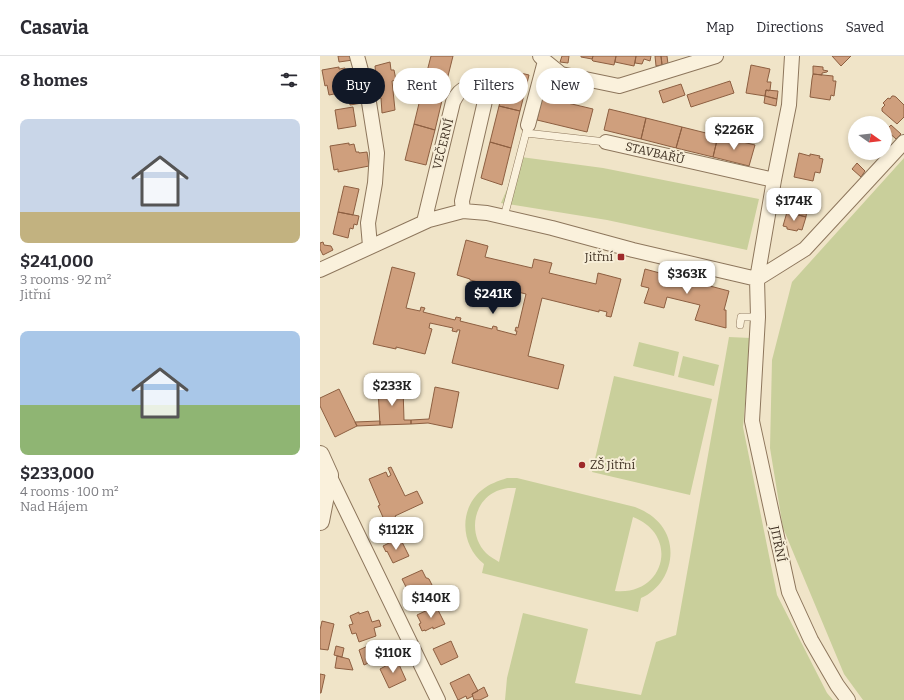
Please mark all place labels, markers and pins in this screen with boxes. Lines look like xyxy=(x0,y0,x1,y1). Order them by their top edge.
pin: $226K xyxy=(706,117,762,151)
pin: $174K xyxy=(766,188,822,222)
place label: Jitřní xyxy=(584,250,613,264)
marker: Jitřní xyxy=(616,252,626,262)
pin: $363K xyxy=(659,261,715,295)
pin: $241K xyxy=(465,281,521,315)
pin: $233K xyxy=(364,373,420,407)
place label: ZŠ Jitřní xyxy=(590,457,635,472)
marker: ZŠ Jitřní xyxy=(577,460,587,470)
pin: $112K xyxy=(368,517,424,551)
pin: $140K xyxy=(403,585,459,619)
pin: $110K xyxy=(365,640,421,674)

